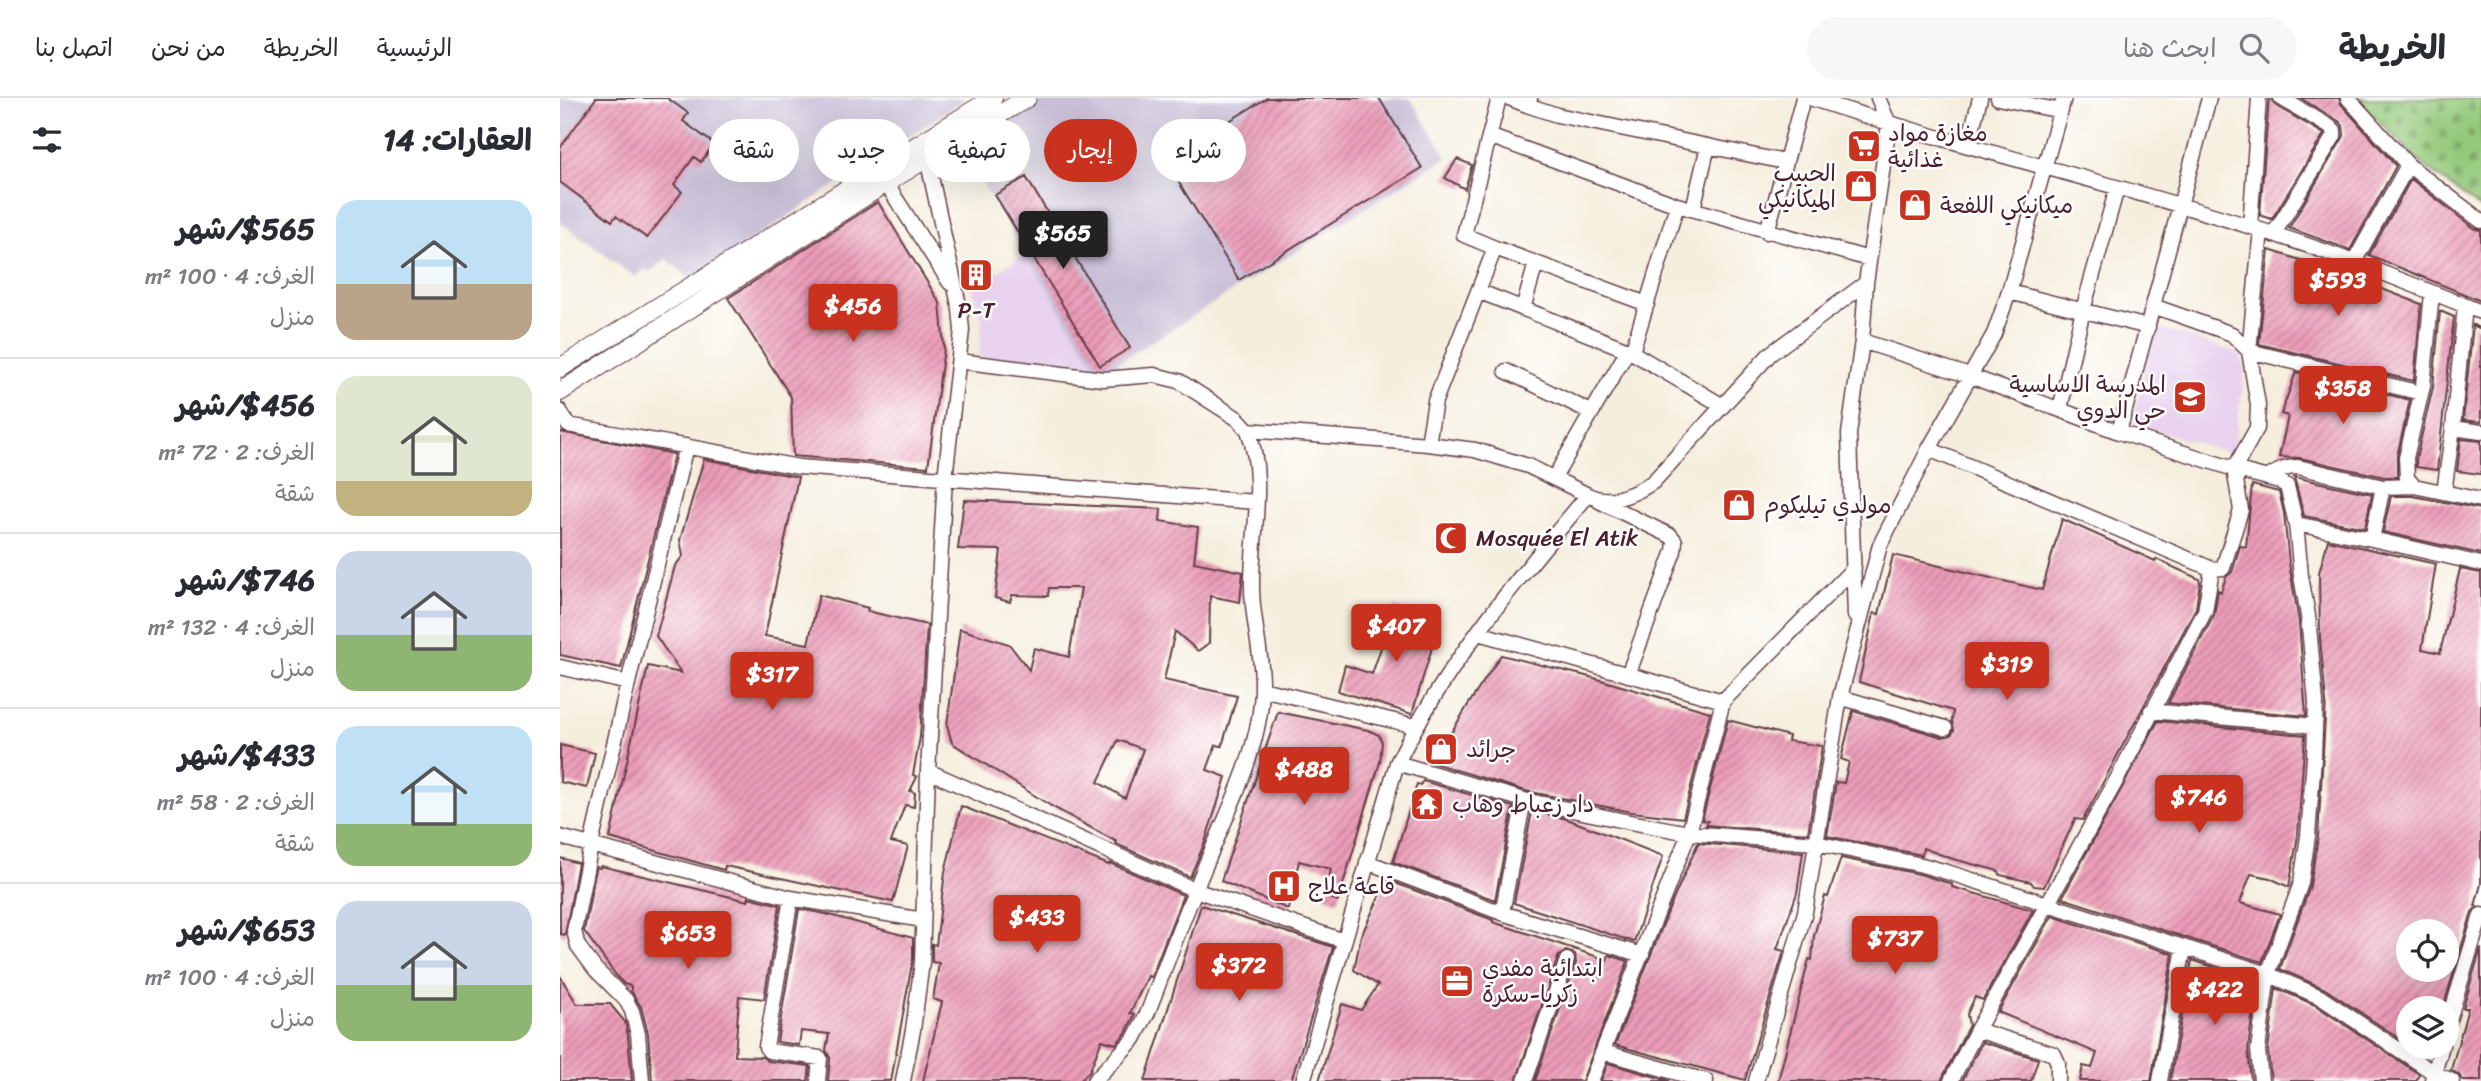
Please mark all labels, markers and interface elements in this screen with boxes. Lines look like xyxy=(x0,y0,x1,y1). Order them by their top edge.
search box xyxy=(1807,17,2297,80)
text: الخريطة xyxy=(2339,19,2446,77)
text: ابحث هنا xyxy=(2123,25,2217,71)
text: اتصل بنا xyxy=(35,27,113,69)
text: من نحن xyxy=(151,27,226,69)
text: الخريطة xyxy=(264,27,339,69)
text: الرئيسية xyxy=(377,27,452,69)
icon: search xyxy=(2235,29,2273,67)
text: العقارات: 14 xyxy=(383,113,532,167)
place label: مغازة مواد غذائية xyxy=(1888,113,1988,180)
chip: شقة xyxy=(709,119,799,182)
chip: جديد xyxy=(813,119,910,182)
chip: تصفية xyxy=(924,119,1030,182)
chip: إيجار xyxy=(1044,119,1137,182)
chip: شراء xyxy=(1151,119,1246,182)
icon: filters xyxy=(28,121,66,159)
supermarket icon: مغازة مواد غذائية xyxy=(1845,127,1883,165)
place label: الحبيب الميكانيكي xyxy=(1758,153,1836,220)
shop icon: الحبيب الميكانيكي xyxy=(1842,167,1880,205)
place label: ميكانيكي اللفعة xyxy=(1940,185,2073,226)
shop icon: ميكانيكي اللفعة xyxy=(1896,186,1934,224)
text: $565/شهر xyxy=(176,202,315,256)
pin: $565 xyxy=(1022,212,1104,271)
text: $565 xyxy=(1035,213,1091,254)
icon: home xyxy=(392,228,476,312)
text: الغرف: 4 · 100 m² xyxy=(145,256,315,297)
building icon: P-T xyxy=(957,256,995,294)
pin: $593 xyxy=(2297,258,2379,318)
text: $593 xyxy=(2310,260,2366,301)
pin: $456 xyxy=(812,285,894,344)
text: $456 xyxy=(825,286,881,327)
place label: P-T xyxy=(958,290,996,331)
text: منزل xyxy=(270,297,315,338)
place label: المدرسة الاساسية حي الدوي xyxy=(2010,364,2166,431)
pin: $358 xyxy=(2302,366,2384,426)
text: $358 xyxy=(2315,368,2371,409)
text: $456/شهر xyxy=(176,378,315,432)
school or university icon: المدرسة الاساسية حي الدوي xyxy=(2171,378,2209,416)
icon: home xyxy=(392,404,476,488)
text: الغرف: 2 · 72 m² xyxy=(159,432,315,473)
text: شقة xyxy=(275,473,315,514)
place label: مولدي تيليكوم xyxy=(1764,485,1892,526)
shop icon: مولدي تيليكوم xyxy=(1720,486,1758,524)
place label: Mosquée El Atik xyxy=(1476,518,1638,559)
mosque icon: Mosquée El Atik xyxy=(1432,519,1470,557)
text: $746/شهر xyxy=(177,553,315,607)
icon: home xyxy=(392,579,476,663)
pin: $407 xyxy=(1355,604,1437,664)
text: $407 xyxy=(1367,606,1425,647)
text: الغرف: 4 · 132 m² xyxy=(148,607,315,648)
pin: $319 xyxy=(1966,642,2048,702)
text: $319 xyxy=(1981,644,2033,685)
text: منزل xyxy=(270,648,315,689)
pin: $317 xyxy=(731,652,813,712)
text: $317 xyxy=(746,654,798,695)
text: $433/شهر xyxy=(178,728,315,782)
place label: جرائد xyxy=(1466,729,1516,770)
shop icon: جرائد xyxy=(1422,730,1460,768)
pin: $488 xyxy=(1263,748,1345,807)
text: $488 xyxy=(1275,749,1333,790)
icon: home xyxy=(392,754,476,838)
pin: $746 xyxy=(2158,776,2240,835)
text: $746 xyxy=(2171,777,2227,818)
text: الغرف: 2 · 58 m² xyxy=(157,782,315,823)
place label: دار زعباط وهاب xyxy=(1452,784,1594,825)
temple icon: دار زعباط وهاب xyxy=(1408,785,1446,823)
text: شقة xyxy=(275,823,315,864)
place label: قاعة علاج xyxy=(1308,866,1395,907)
hospital icon: قاعة علاج xyxy=(1265,867,1303,905)
pin: $433 xyxy=(996,896,1078,955)
text: $433 xyxy=(1009,897,1065,938)
text: $653/شهر xyxy=(178,903,315,957)
pin: $653 xyxy=(647,912,729,971)
text: $653 xyxy=(660,913,716,954)
pin: $737 xyxy=(1854,916,1936,976)
text: $737 xyxy=(1868,918,1922,959)
map controls xyxy=(2396,919,2459,1059)
button: locate xyxy=(2396,919,2459,982)
icon: home xyxy=(392,929,476,1013)
pin: $372 xyxy=(1198,944,1280,1003)
text: $372 xyxy=(1212,945,1266,986)
place label: ابتدائية مفدي زكريا-سكرة xyxy=(1482,948,1603,1015)
text: الغرف: 4 · 100 m² xyxy=(145,957,315,998)
office icon: ابتدائية مفدي زكريا-سكرة xyxy=(1438,962,1476,1000)
pin: $422 xyxy=(2174,968,2256,1027)
text: $422 xyxy=(2187,969,2243,1010)
button: layers xyxy=(2396,996,2459,1059)
text: منزل xyxy=(270,998,315,1039)

